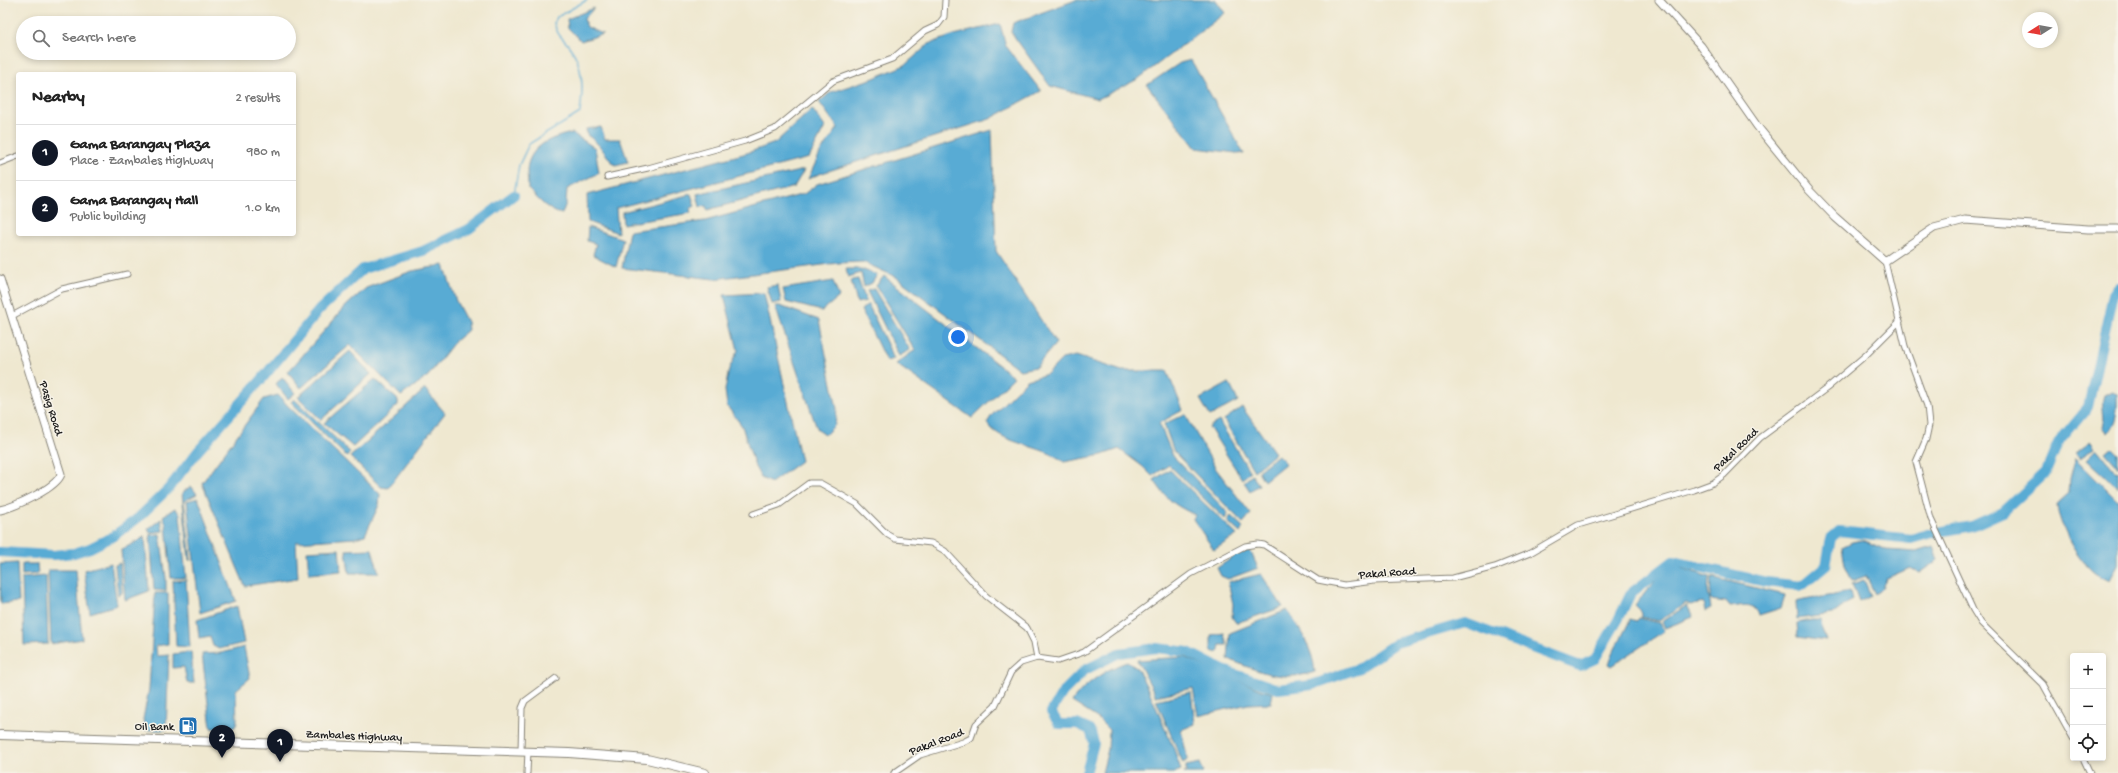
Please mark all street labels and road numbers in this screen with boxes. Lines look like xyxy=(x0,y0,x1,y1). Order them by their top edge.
street label: Pasig Road xyxy=(35,379,65,438)
street label: Pakal Road xyxy=(1710,425,1762,476)
street label: Pakal Road xyxy=(1357,565,1417,583)
street label: Pakal Road xyxy=(907,726,967,760)
street label: Zambales Highway xyxy=(305,728,403,746)

